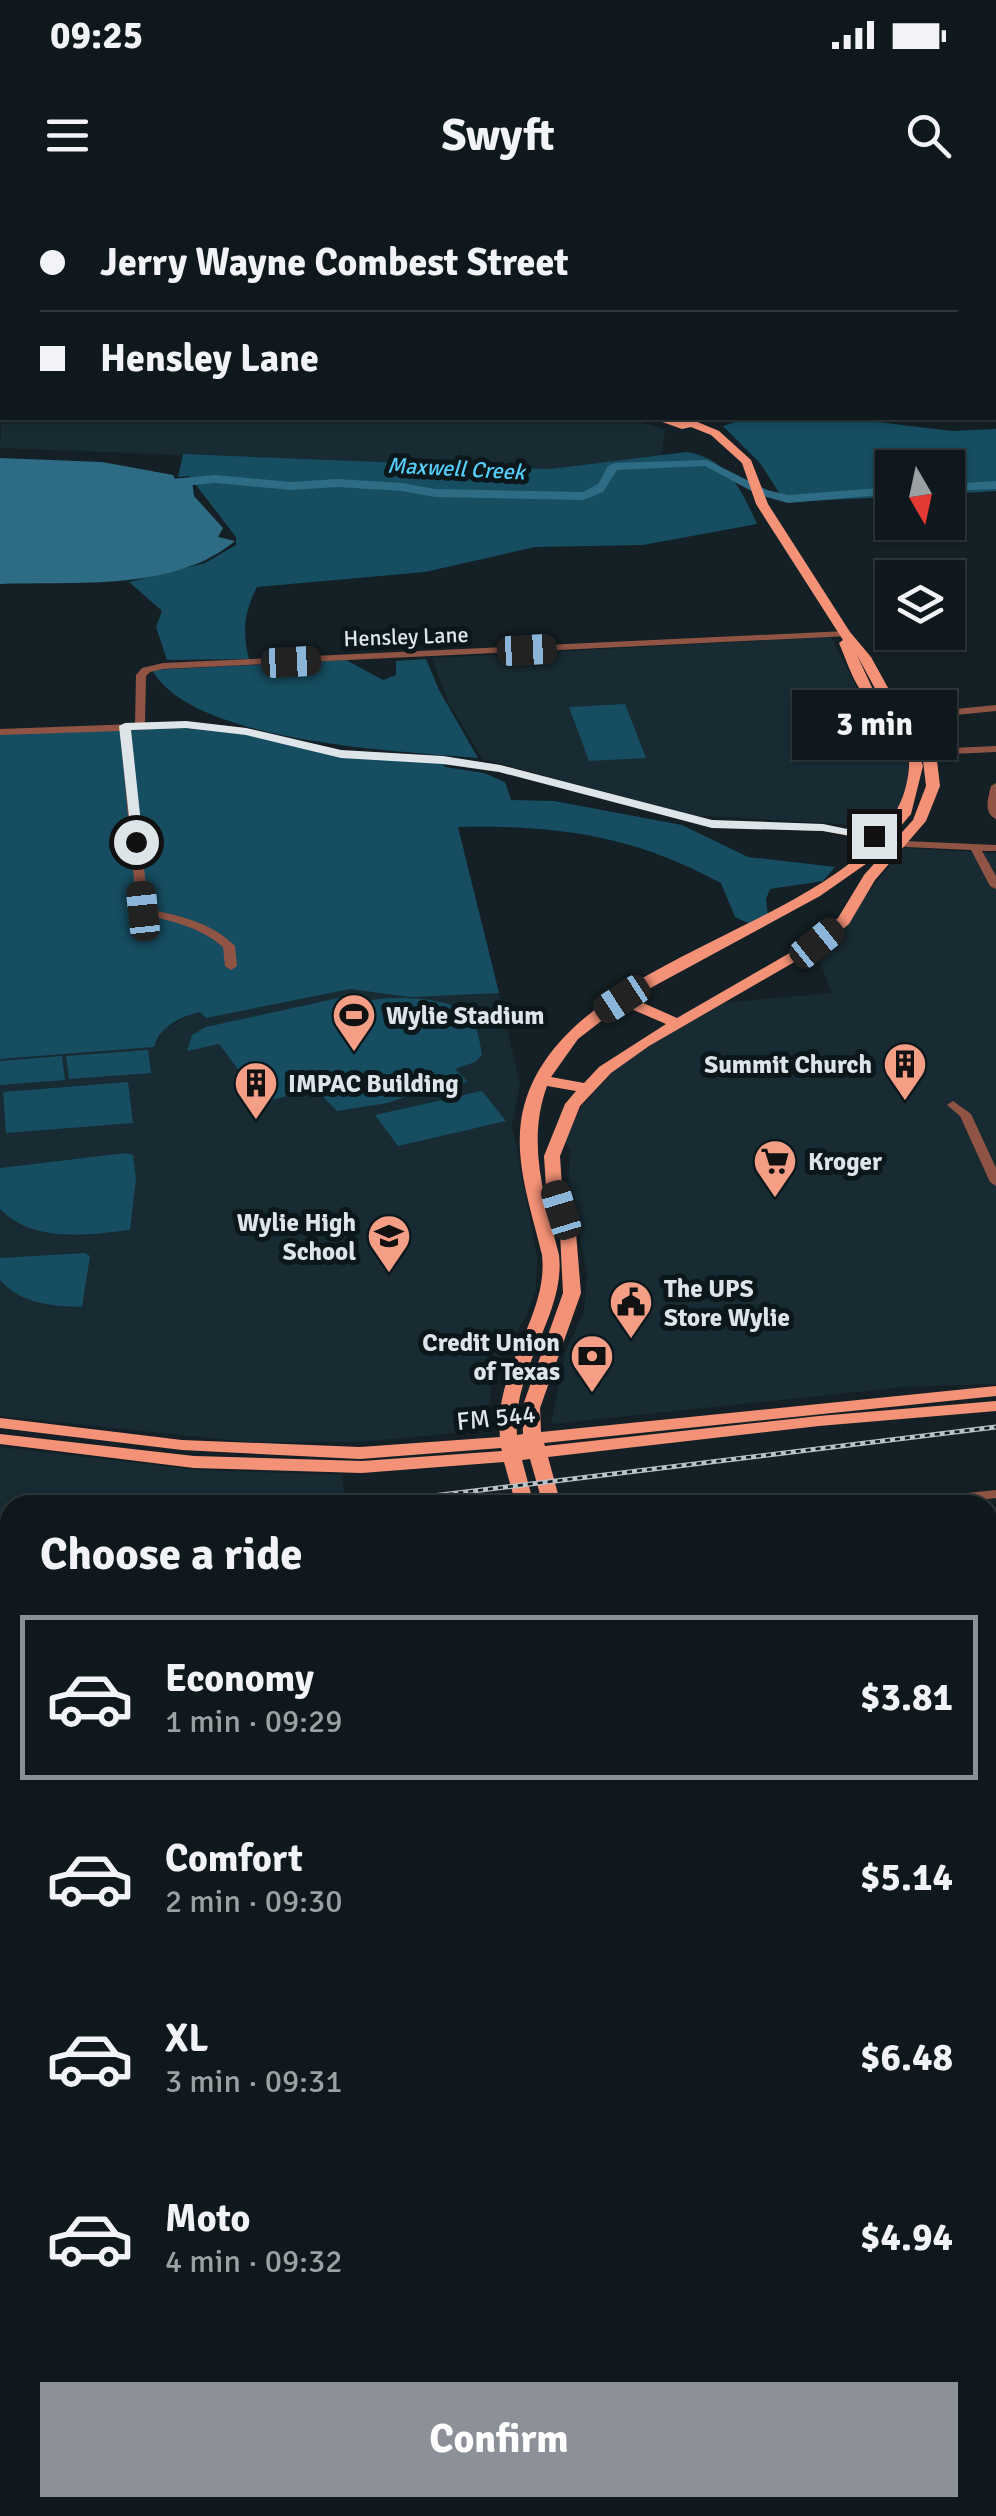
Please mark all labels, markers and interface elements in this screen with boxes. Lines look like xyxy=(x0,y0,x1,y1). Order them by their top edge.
text: 09:25 xyxy=(50,12,143,59)
icon: menu xyxy=(40,108,95,163)
text: Swyft xyxy=(441,108,555,163)
icon: search xyxy=(901,108,956,163)
text: Jerry Wayne Combest Street xyxy=(100,239,569,286)
text: Hensley Lane xyxy=(100,335,319,382)
north arrow xyxy=(875,450,965,540)
map controls xyxy=(875,450,965,650)
water label: Maxwell Creek xyxy=(387,451,527,486)
button: layers xyxy=(875,560,965,650)
street label: Hensley Lane xyxy=(343,621,469,652)
car xyxy=(496,633,558,667)
car xyxy=(260,645,322,679)
callout: 3 min xyxy=(792,691,956,761)
text: 3 min xyxy=(836,705,913,744)
route end xyxy=(852,814,897,859)
route start xyxy=(114,820,159,865)
car xyxy=(125,880,161,942)
car xyxy=(784,912,850,974)
car xyxy=(589,970,655,1028)
sports icon: Wylie Stadium xyxy=(331,992,377,1053)
place label: Wylie Stadium xyxy=(386,1000,545,1031)
building icon: Summit Church xyxy=(882,1041,928,1102)
place label: Summit Church xyxy=(704,1049,872,1080)
building icon: IMPAC Building xyxy=(233,1060,279,1121)
place label: IMPAC Building xyxy=(288,1068,459,1099)
supermarket icon: Kroger xyxy=(752,1138,798,1199)
place label: Kroger xyxy=(808,1146,882,1177)
car xyxy=(538,1177,584,1243)
place label: Wylie High School xyxy=(237,1207,356,1267)
school or university icon: Wylie High School xyxy=(366,1213,412,1274)
place label: The UPS Store Wylie xyxy=(664,1273,790,1333)
public building icon: The UPS Store Wylie xyxy=(608,1279,654,1340)
place label: Credit Union of Texas xyxy=(422,1327,560,1387)
bank icon: Credit Union of Texas xyxy=(569,1333,615,1394)
street label: FM 544 xyxy=(455,1398,537,1437)
text: Choose a ride xyxy=(40,1527,303,1582)
icon: car xyxy=(45,1653,135,1743)
text: Economy xyxy=(165,1655,314,1702)
text: $3.81 xyxy=(860,1674,953,1721)
text: 1 min · 09:29 xyxy=(165,1702,343,1741)
icon: car xyxy=(45,1833,135,1923)
text: Comfort xyxy=(165,1835,303,1882)
text: $5.14 xyxy=(860,1854,953,1901)
text: 2 min · 09:30 xyxy=(165,1882,343,1921)
icon: car xyxy=(45,2013,135,2103)
text: XL xyxy=(165,2015,208,2062)
text: $6.48 xyxy=(860,2034,953,2081)
text: 3 min · 09:31 xyxy=(165,2062,343,2101)
icon: car xyxy=(45,2193,135,2283)
text: Moto xyxy=(165,2195,250,2242)
text: $4.94 xyxy=(860,2214,953,2261)
text: 4 min · 09:32 xyxy=(165,2242,343,2281)
button: Confirm xyxy=(40,2382,958,2497)

